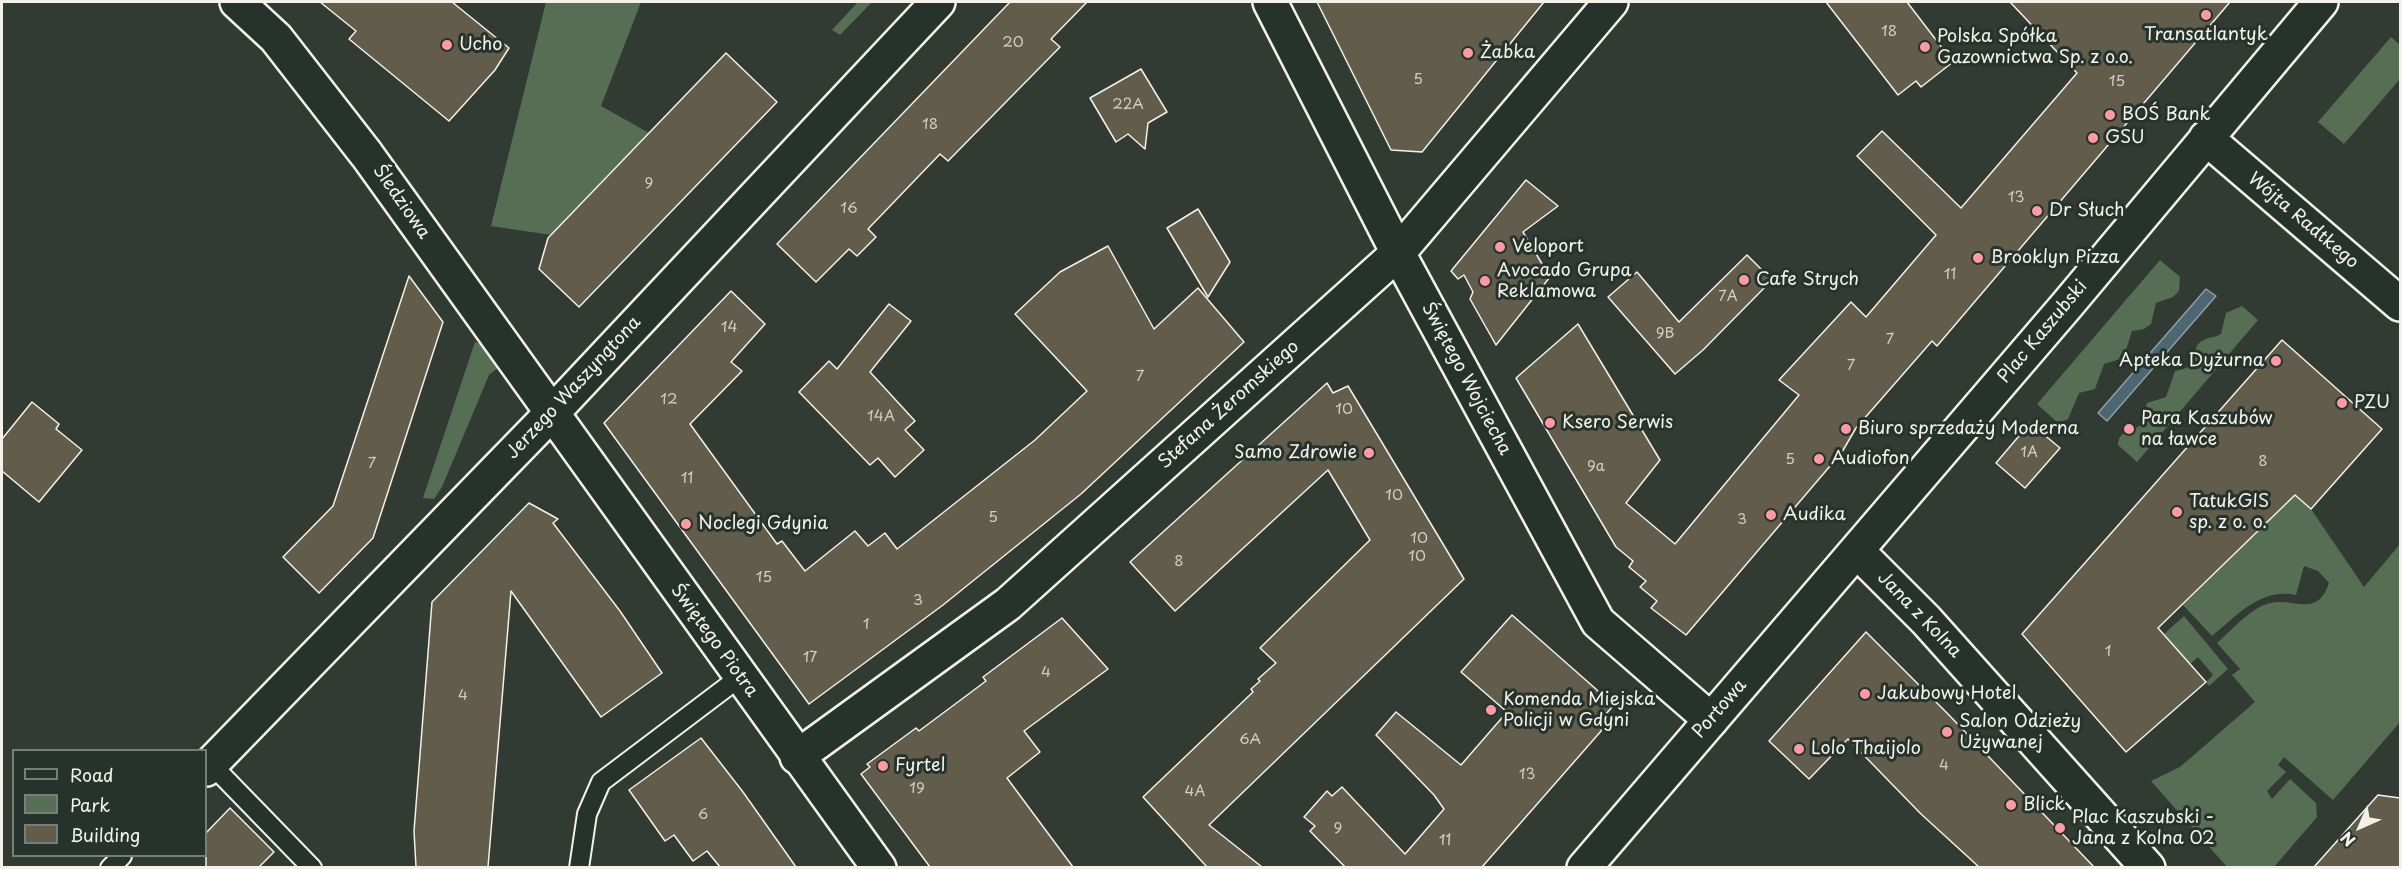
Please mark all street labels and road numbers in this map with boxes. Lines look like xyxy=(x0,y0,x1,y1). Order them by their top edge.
street label: Śledziowa xyxy=(368,161,434,243)
street label: Wójta Radtkego xyxy=(2243,168,2363,274)
street label: Plac Kaszubski xyxy=(1994,276,2092,388)
street label: Świętego Wojciecha xyxy=(1417,299,1515,459)
street label: Jerzego Waszyngtona xyxy=(502,312,646,464)
street label: Stefana Żeromskiego xyxy=(1154,336,1304,474)
street label: Jana z Kolna xyxy=(1872,567,1966,663)
street label: Świętego Piotra xyxy=(666,580,762,702)
street label: Portowa xyxy=(1689,675,1751,743)

